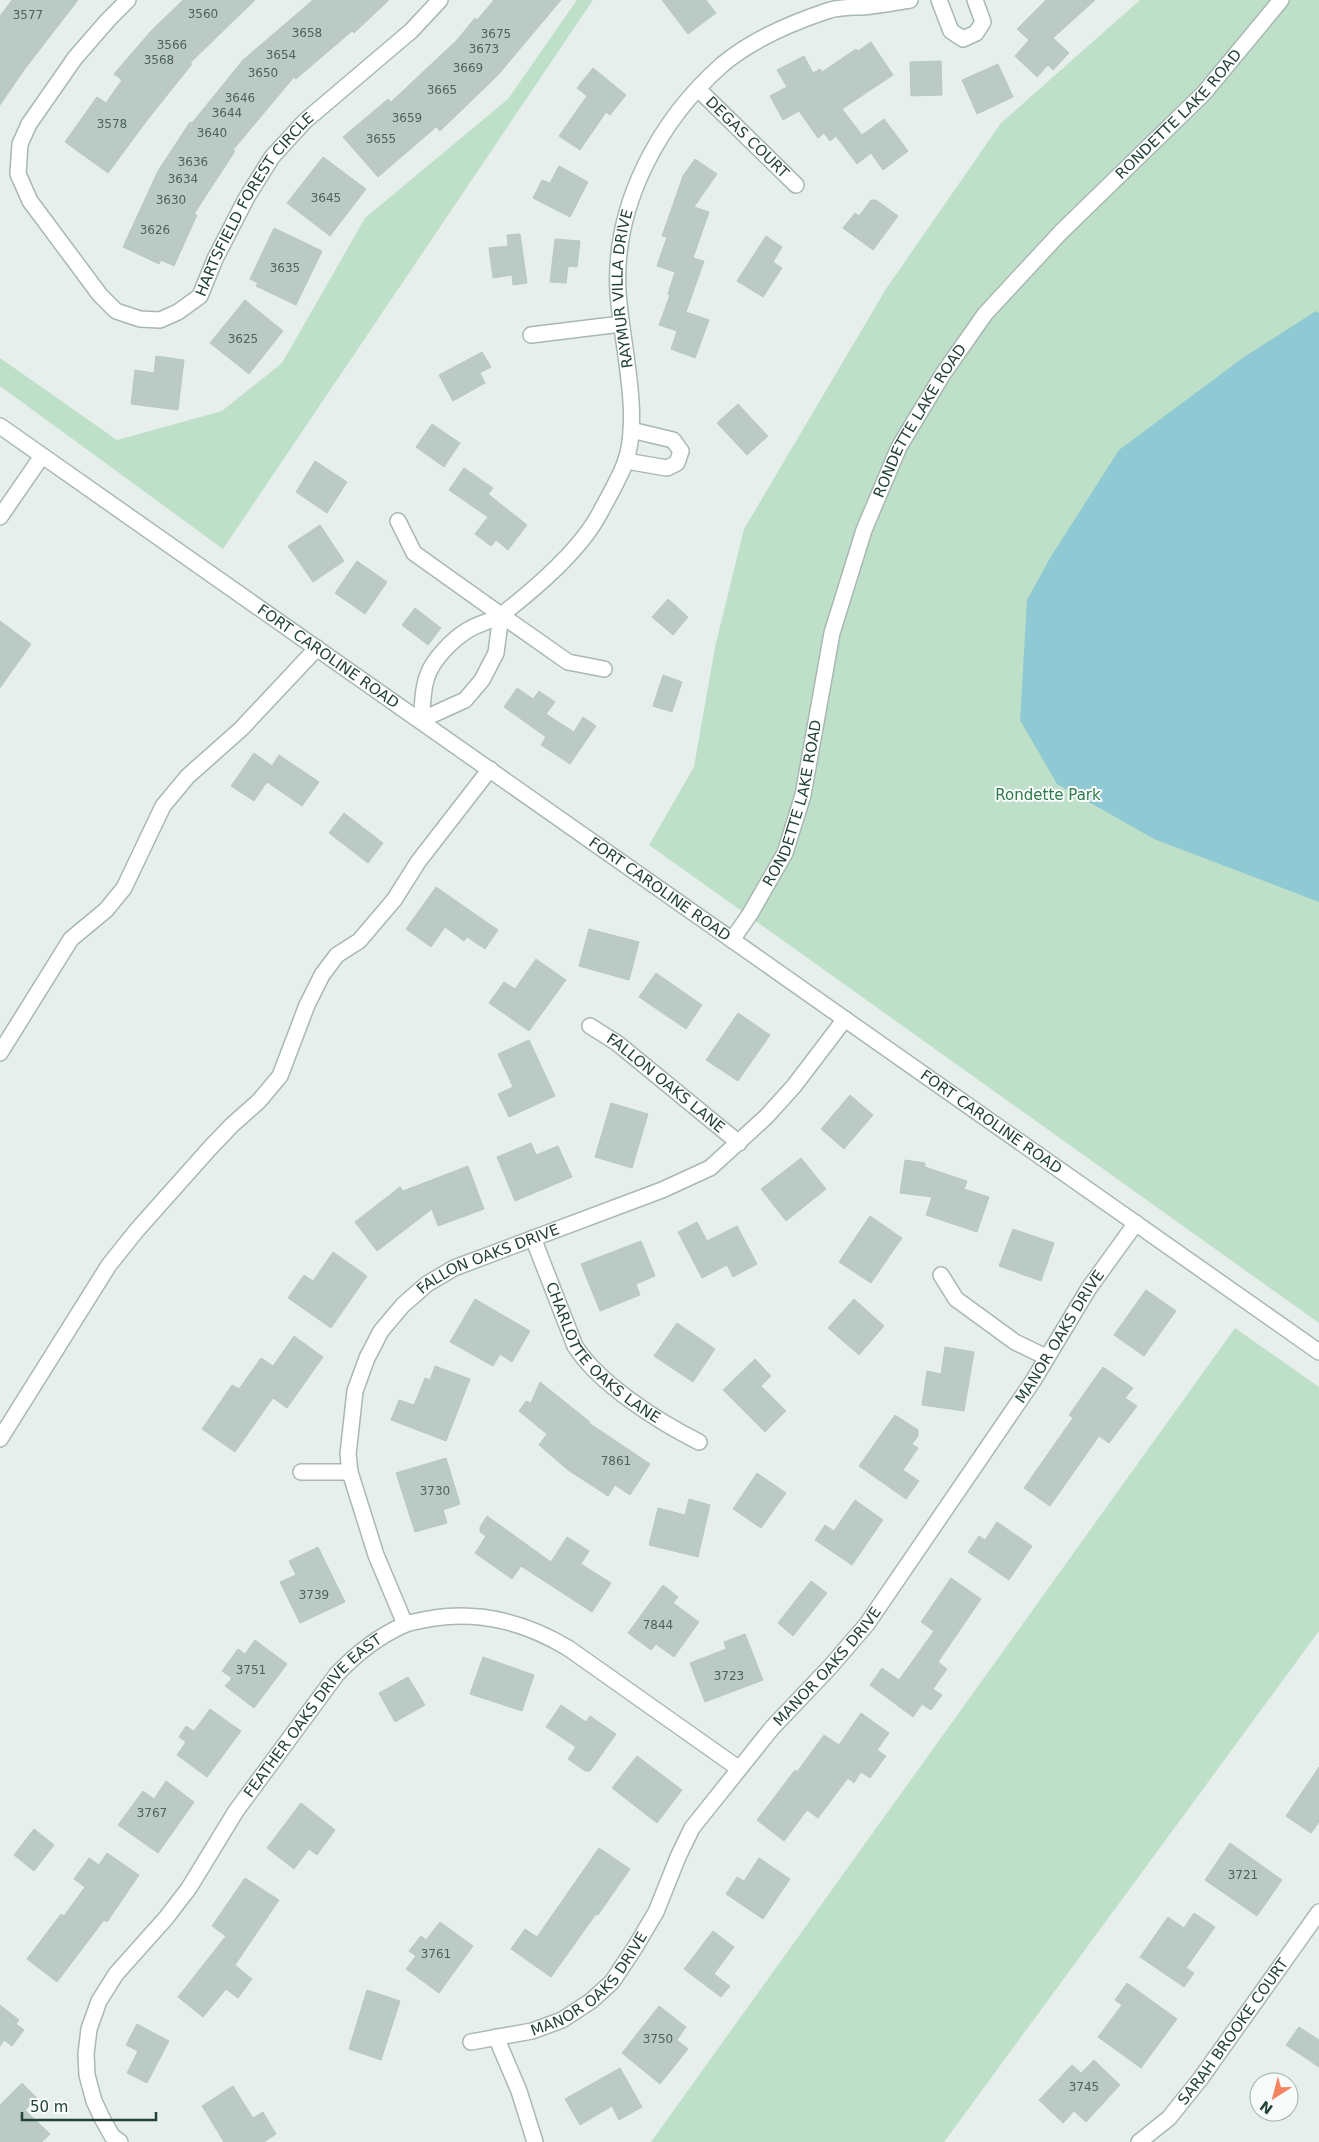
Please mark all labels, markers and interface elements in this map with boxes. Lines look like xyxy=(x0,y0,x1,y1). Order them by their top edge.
house number: 3560 xyxy=(188,7,218,21)
house number: 3577 xyxy=(13,8,43,22)
house number: 3658 xyxy=(292,26,322,40)
house number: 3675 xyxy=(481,27,511,41)
house number: 3566 xyxy=(157,38,187,52)
house number: 3673 xyxy=(469,42,499,56)
street label: RONDETTE LAKE ROAD xyxy=(1112,46,1245,183)
house number: 3654 xyxy=(266,48,296,62)
house number: 3568 xyxy=(144,53,174,67)
house number: 3669 xyxy=(453,61,483,75)
house number: 3650 xyxy=(248,66,278,80)
house number: 3665 xyxy=(427,83,457,97)
house number: 3646 xyxy=(225,91,255,105)
street label: DEGAS COURT xyxy=(702,93,793,182)
house number: 3644 xyxy=(212,106,242,120)
street label: HARTSFIELD FOREST CIRCLE xyxy=(192,109,317,299)
house number: 3659 xyxy=(392,111,422,125)
house number: 3578 xyxy=(97,117,127,131)
house number: 3640 xyxy=(197,126,227,140)
house number: 3655 xyxy=(366,132,396,146)
house number: 3636 xyxy=(178,155,208,169)
house number: 3634 xyxy=(168,172,198,186)
house number: 3645 xyxy=(311,191,341,205)
house number: 3630 xyxy=(156,193,186,207)
street label: RAYMUR VILLA DRIVE xyxy=(609,207,637,369)
house number: 3626 xyxy=(140,223,170,237)
house number: 3635 xyxy=(270,261,300,275)
house number: 3625 xyxy=(228,332,258,346)
street label: RONDETTE LAKE ROAD xyxy=(870,341,970,500)
street label: FORT CAROLINE ROAD xyxy=(254,601,402,712)
street label: RONDETTE LAKE ROAD xyxy=(759,718,825,889)
park label: Rondette Park xyxy=(995,786,1101,804)
street label: FORT CAROLINE ROAD xyxy=(585,833,734,945)
street label: FALLON OAKS LANE xyxy=(603,1030,728,1137)
street label: FORT CAROLINE ROAD xyxy=(917,1066,1065,1178)
street label: FALLON OAKS DRIVE xyxy=(413,1220,562,1298)
street label: MANOR OAKS DRIVE xyxy=(1011,1267,1108,1407)
street label: CHARLOTTE OAKS LANE xyxy=(542,1279,664,1427)
house number: 7861 xyxy=(601,1454,631,1468)
house number: 3730 xyxy=(420,1484,450,1498)
house number: 3739 xyxy=(299,1588,329,1602)
street label: MANOR OAKS DRIVE xyxy=(770,1603,885,1730)
house number: 7844 xyxy=(643,1618,673,1632)
street label: FEATHER OAKS DRIVE EAST xyxy=(240,1630,386,1801)
house number: 3751 xyxy=(236,1663,266,1677)
house number: 3723 xyxy=(714,1669,744,1683)
house number: 3767 xyxy=(137,1806,167,1820)
house number: 3721 xyxy=(1228,1868,1258,1882)
street label: MANOR OAKS DRIVE xyxy=(528,1929,651,2040)
house number: 3761 xyxy=(421,1947,451,1961)
street label: SARAH BROOKE COURT xyxy=(1174,1954,1293,2109)
house number: 3750 xyxy=(643,2032,673,2046)
north arrow xyxy=(1249,2072,1299,2122)
house number: 3745 xyxy=(1069,2080,1099,2094)
scale bar xyxy=(22,2090,156,2122)
text: 50 m xyxy=(30,2098,68,2116)
text: N xyxy=(1257,2098,1276,2117)

